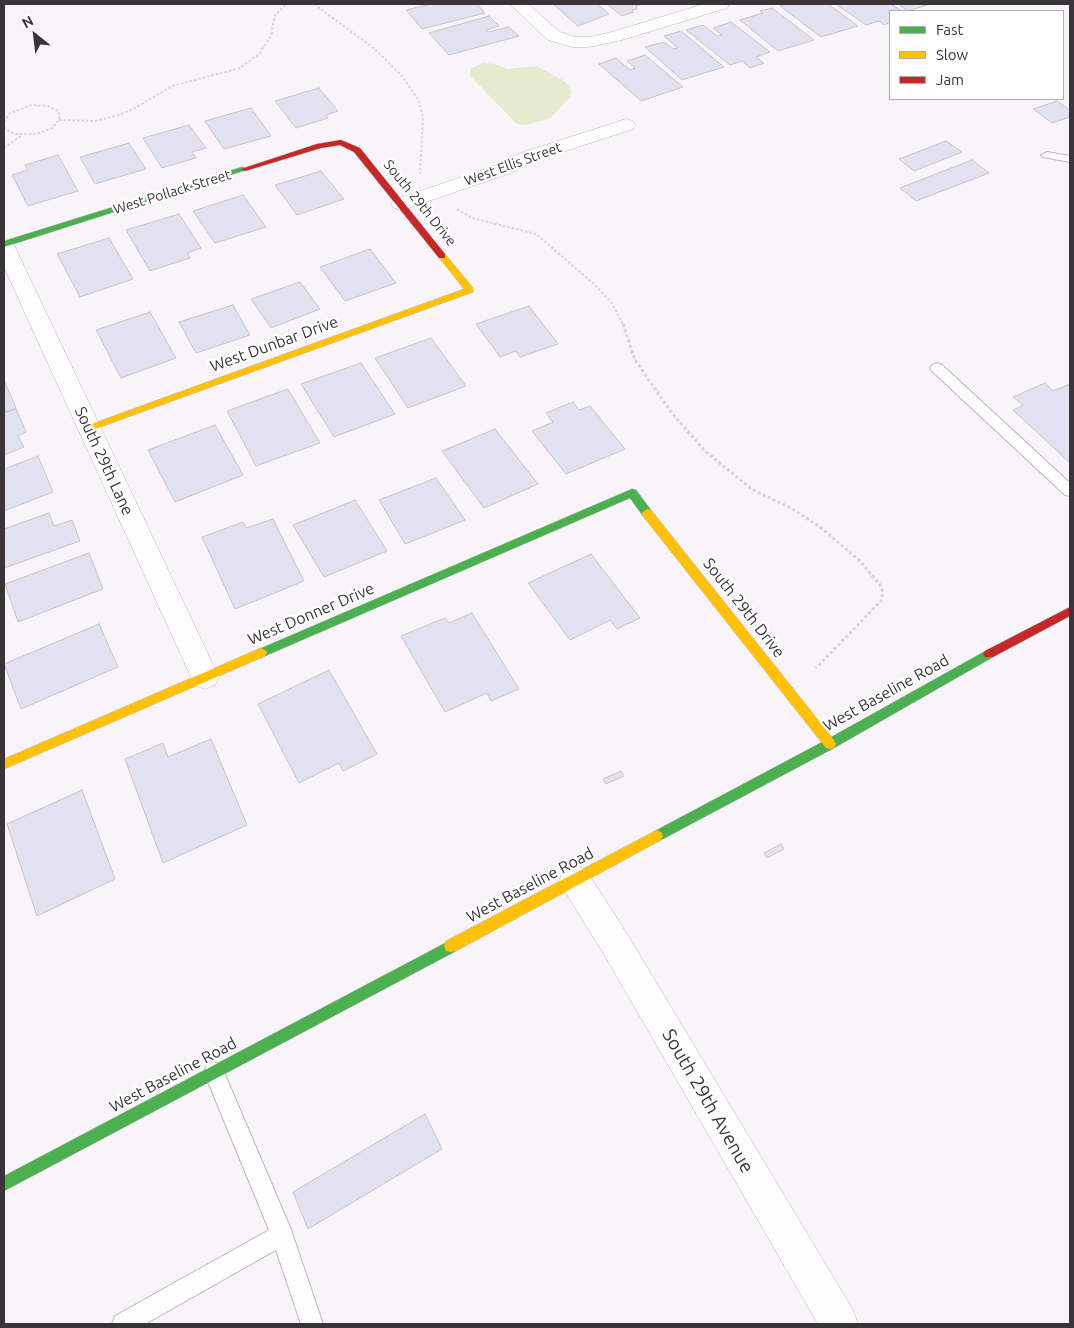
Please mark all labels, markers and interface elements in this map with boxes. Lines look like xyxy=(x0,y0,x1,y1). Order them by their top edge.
north arrow xyxy=(10,10,60,60)
legend xyxy=(889,10,1064,100)
text: N xyxy=(19,12,36,31)
text: Fast xyxy=(936,21,963,38)
text: Slow xyxy=(936,46,968,63)
text: Jam xyxy=(936,71,964,88)
street label: West Ellis Street xyxy=(462,139,564,189)
street label: South 29th Drive xyxy=(380,157,460,249)
street label: West Pollack Street xyxy=(111,166,233,218)
street label: West Dunbar Drive xyxy=(207,312,341,376)
street label: South 29th Lane xyxy=(70,404,138,518)
street label: South 29th Drive xyxy=(699,554,789,662)
street label: West Donner Drive xyxy=(245,579,377,649)
street label: West Baseline Road xyxy=(820,650,952,736)
street label: West Baseline Road xyxy=(463,843,597,927)
street label: South 29th Avenue xyxy=(657,1025,759,1177)
street label: West Baseline Road xyxy=(106,1033,240,1117)

